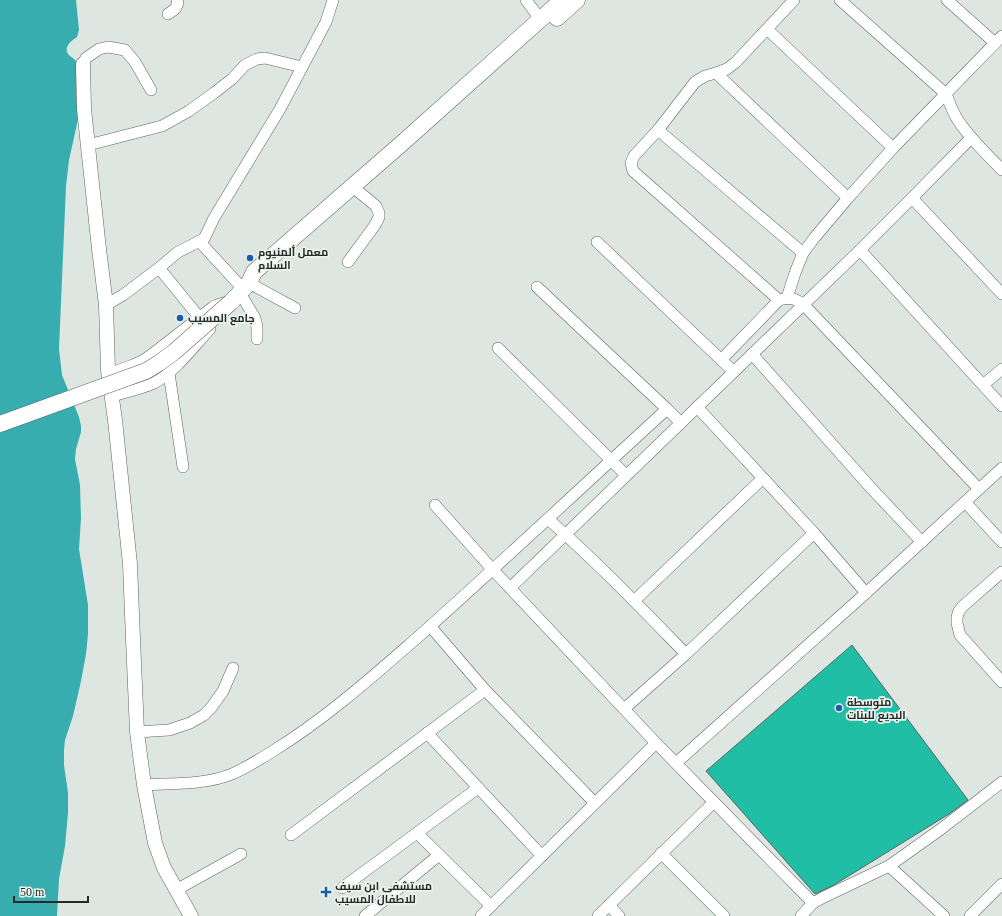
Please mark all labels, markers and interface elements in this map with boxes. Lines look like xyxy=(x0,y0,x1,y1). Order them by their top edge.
place label: معمل ألمنيوم السلام xyxy=(258,245,328,273)
marker: معمل ألمنيوم السلام xyxy=(245,253,255,263)
place label: جامع المسيب xyxy=(188,312,255,326)
marker: جامع المسيب xyxy=(175,313,185,323)
place label: متوسطة البديع للبنات xyxy=(847,696,906,723)
marker: متوسطة البديع للبنات xyxy=(834,703,844,713)
scale bar xyxy=(14,878,88,904)
place label: مستشفى ابن سيف للاطفال المسيب xyxy=(335,880,432,906)
text: 50 m xyxy=(20,885,45,899)
marker: مستشفى ابن سيف للاطفال المسيب xyxy=(320,886,332,898)

